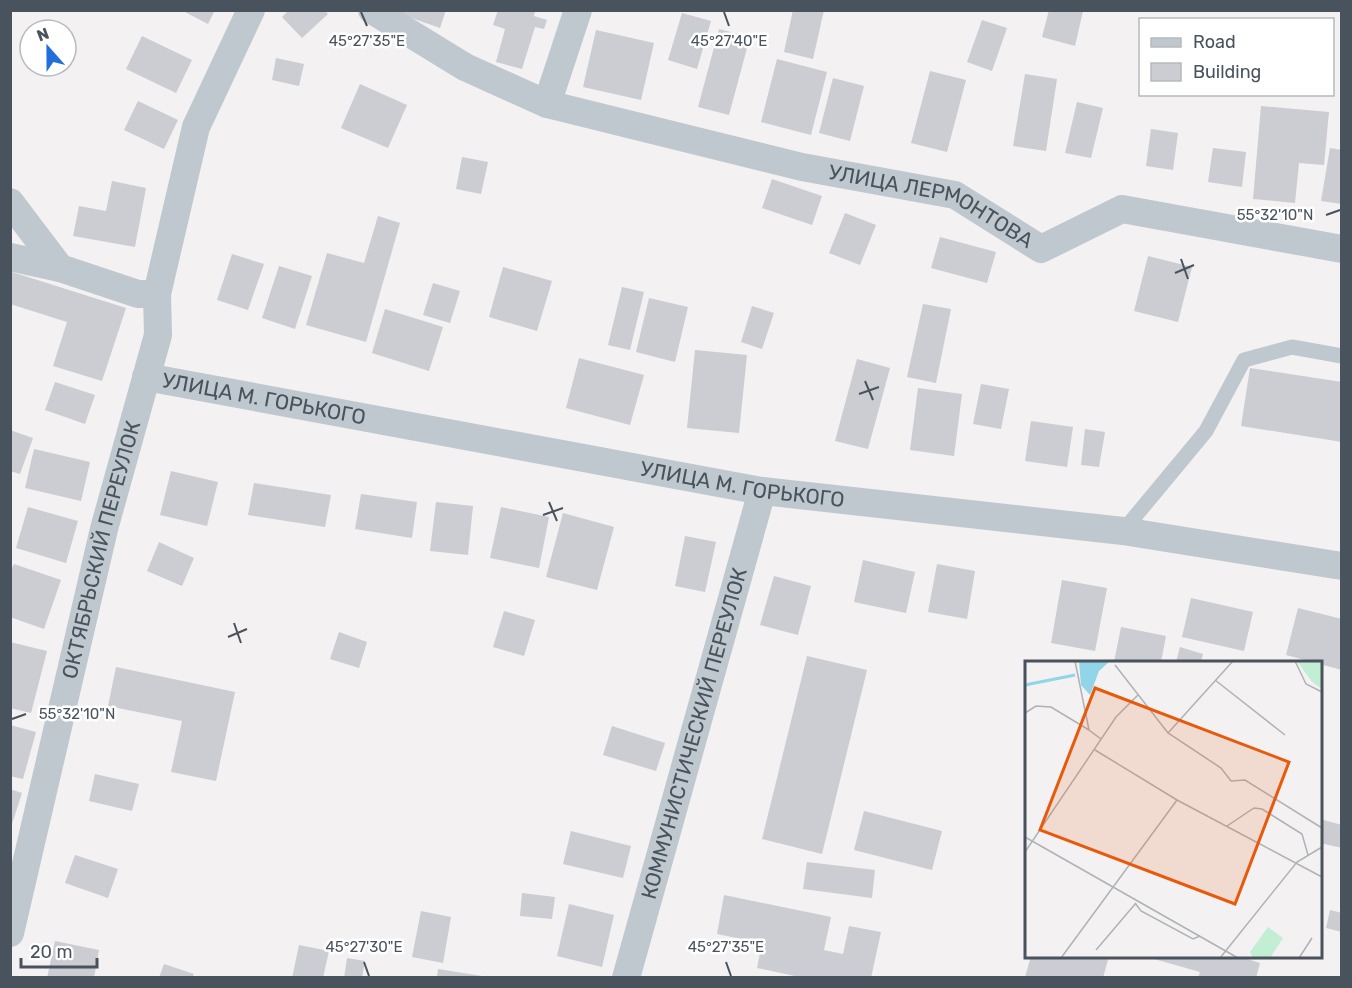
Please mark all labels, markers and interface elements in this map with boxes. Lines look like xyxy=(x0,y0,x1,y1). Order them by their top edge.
north arrow xyxy=(18,18,78,78)
legend xyxy=(1139,18,1334,96)
text: N xyxy=(34,24,52,45)
text: Road xyxy=(1193,31,1236,53)
text: 45°27'35"E xyxy=(329,32,405,50)
text: 45°27'40"E xyxy=(691,32,767,50)
text: Building xyxy=(1193,61,1261,83)
street label: УЛИЦА ЛЕРМОНТОВА xyxy=(827,159,1038,253)
text: 55°32'10"N xyxy=(1237,206,1313,224)
street label: УЛИЦА М. ГОРЬКОГО xyxy=(160,367,368,429)
street label: ОКТЯБРЬСКИЙ ПЕРЕУЛОК xyxy=(57,418,146,681)
street label: УЛИЦА М. ГОРЬКОГО xyxy=(638,456,846,512)
street label: КОММУНИСТИЧЕСКИЙ ПЕРЕУЛОК xyxy=(636,565,752,902)
inset map xyxy=(1025,661,1322,958)
text: 55°32'10"N xyxy=(39,705,115,723)
scale bar xyxy=(21,931,98,969)
text: 45°27'30"E xyxy=(325,938,403,956)
text: 45°27'35"E xyxy=(688,938,764,956)
text: 20 m xyxy=(30,941,72,963)

